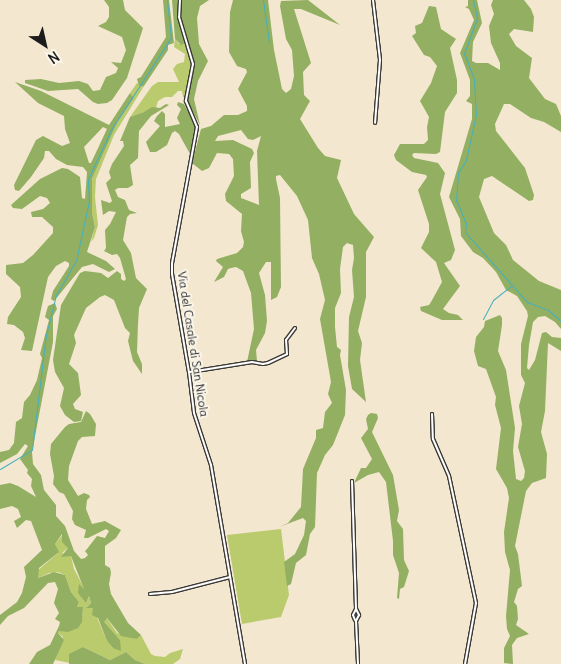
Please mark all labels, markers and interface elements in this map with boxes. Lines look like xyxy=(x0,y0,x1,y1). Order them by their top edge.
north arrow xyxy=(20,20,70,70)
text: N xyxy=(44,47,63,67)
street label: Via del Casale di San Nicola xyxy=(174,270,212,418)

